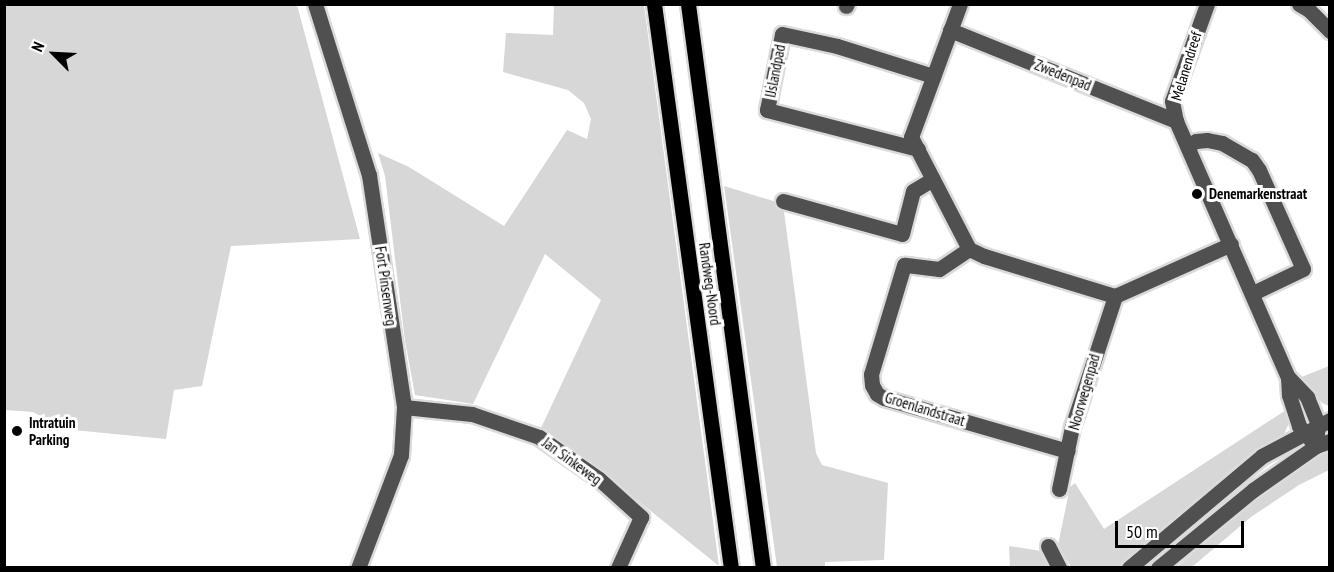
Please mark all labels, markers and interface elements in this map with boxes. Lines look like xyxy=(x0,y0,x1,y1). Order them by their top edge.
north arrow xyxy=(24,24,84,84)
street label: Melanendreef xyxy=(1167,29,1205,103)
text: N xyxy=(27,39,48,55)
street label: IJslandpad xyxy=(761,43,789,99)
street label: Zwedenpad xyxy=(1032,56,1094,94)
place label: Denemarkenstraat xyxy=(1209,185,1307,203)
marker: Denemarkenstraat xyxy=(1190,187,1204,201)
street label: Randweg-Noord xyxy=(695,241,725,327)
street label: Fort Pinsenweg xyxy=(372,245,400,327)
street label: Noorwegenpad xyxy=(1065,352,1103,432)
street label: Groenlandstraat xyxy=(883,388,967,430)
place label: Intratuin Parking xyxy=(29,413,75,448)
marker: Intratuin Parking xyxy=(10,424,24,438)
street label: Jan Sinkeweg xyxy=(539,434,605,488)
scale bar xyxy=(1118,509,1247,547)
text: 50 m xyxy=(1126,520,1158,543)

